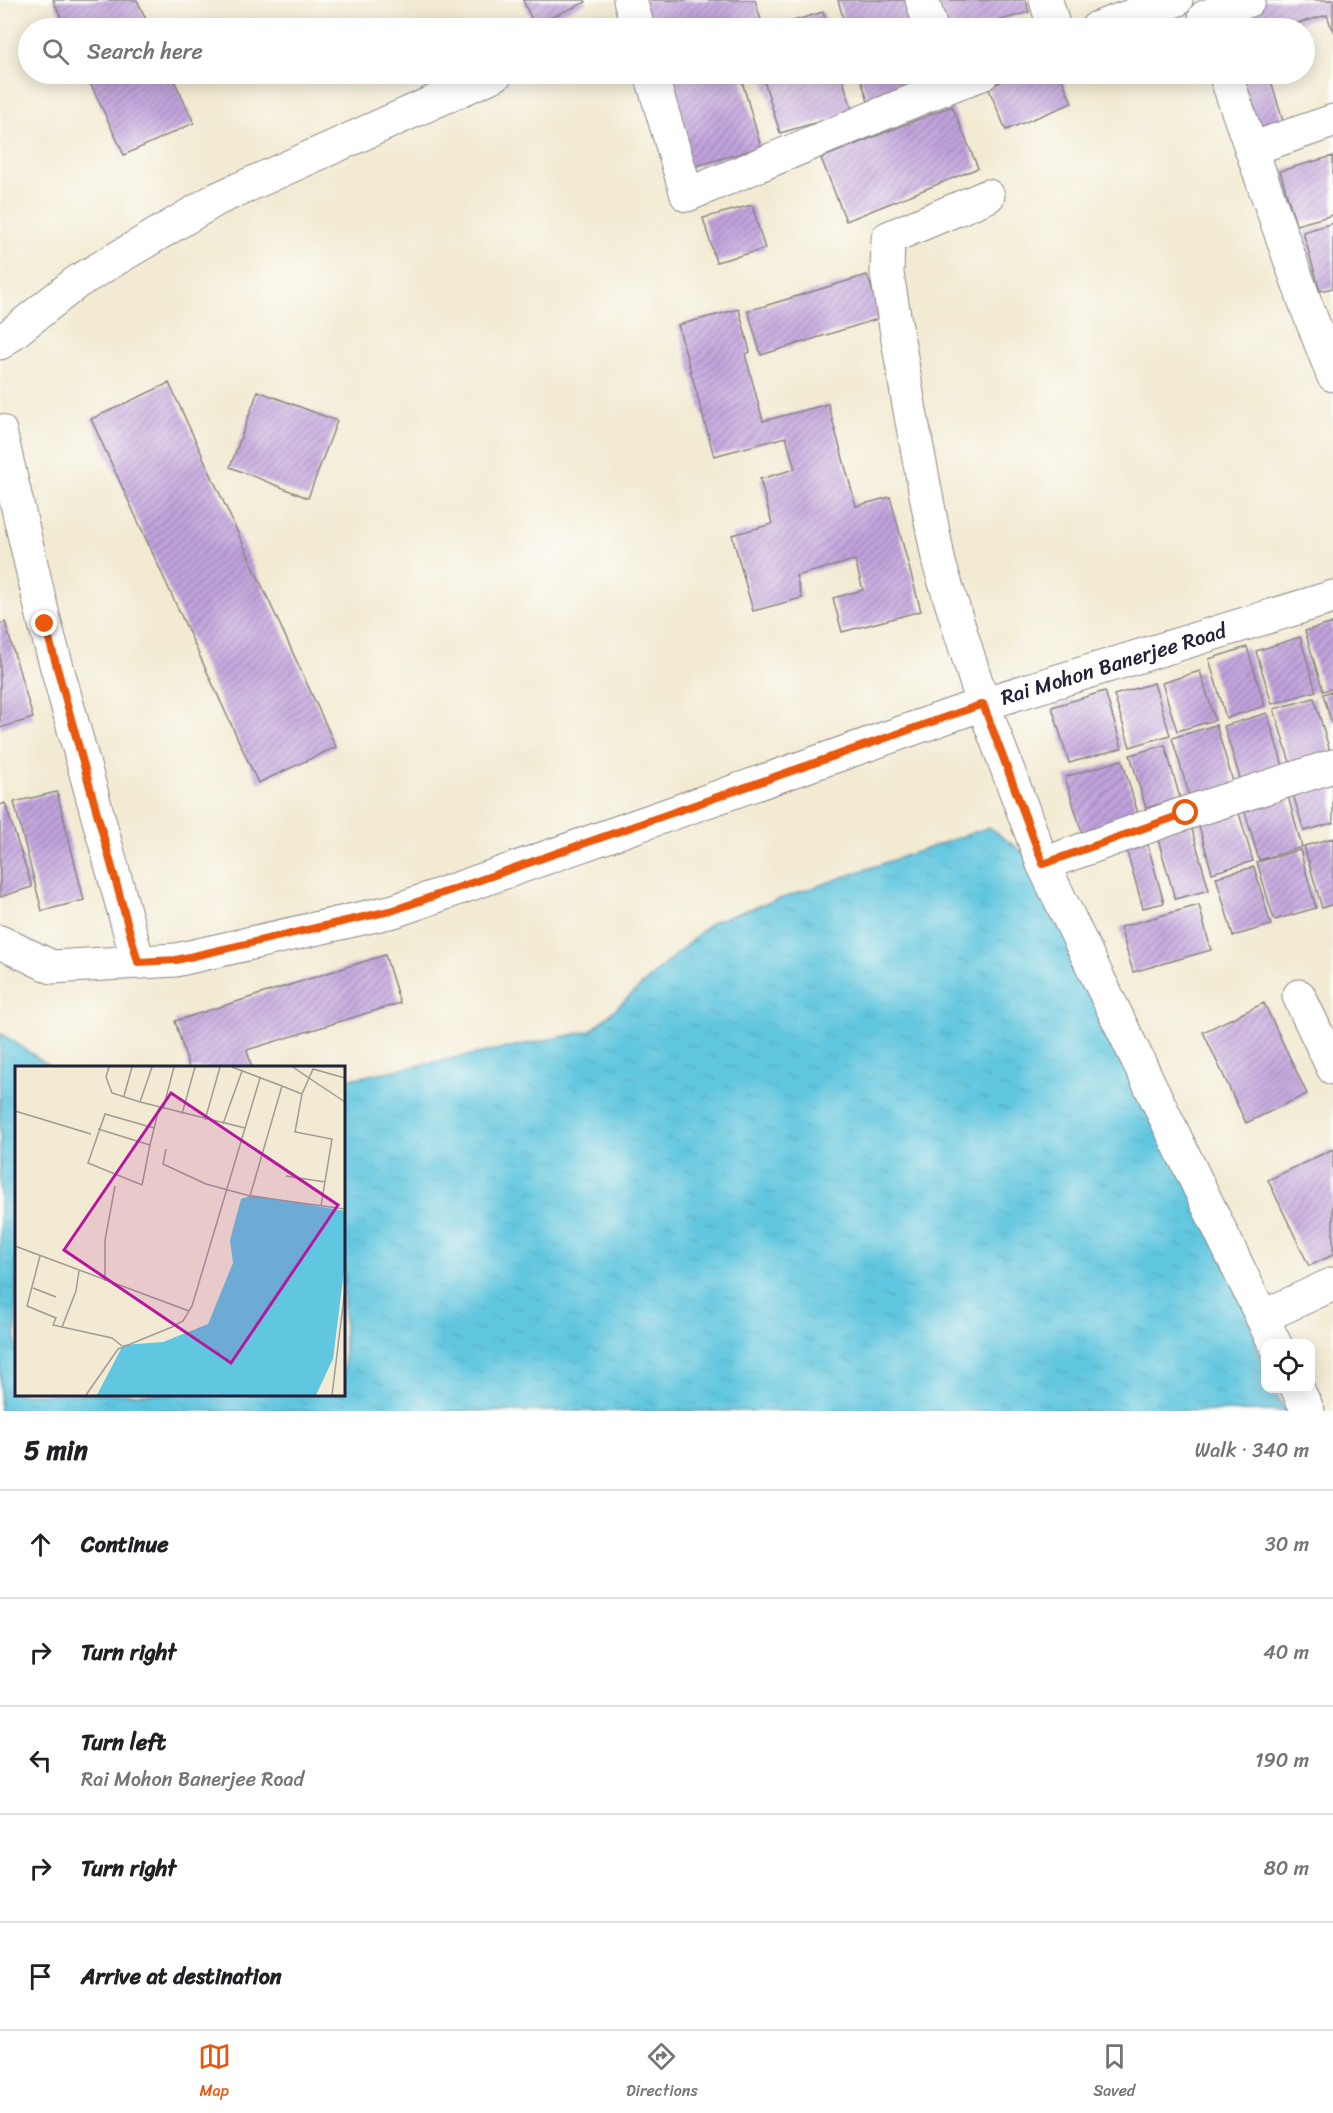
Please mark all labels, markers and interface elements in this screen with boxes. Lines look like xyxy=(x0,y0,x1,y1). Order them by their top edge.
search box xyxy=(18,18,1315,84)
text: Search here xyxy=(87,32,203,71)
icon: search xyxy=(39,35,72,68)
route end xyxy=(31,610,57,636)
street label: Rai Mohon Banerjee Road xyxy=(996,611,1233,717)
route start xyxy=(1172,799,1198,825)
inset map xyxy=(15,1066,345,1396)
map controls xyxy=(1261,1339,1315,1393)
button: locate xyxy=(1261,1339,1315,1393)
text: 5 min xyxy=(24,1427,88,1473)
text: Walk · 340 m xyxy=(1195,1433,1309,1468)
text: Continue xyxy=(81,1525,169,1564)
text: 30 m xyxy=(1265,1527,1309,1562)
icon: ahead xyxy=(24,1528,57,1561)
text: Turn right xyxy=(81,1633,176,1672)
text: 40 m xyxy=(1263,1635,1309,1670)
icon: right xyxy=(24,1636,57,1669)
text: Turn left xyxy=(81,1723,166,1762)
text: 190 m xyxy=(1255,1743,1309,1778)
icon: left xyxy=(24,1744,57,1777)
text: Rai Mohon Banerjee Road xyxy=(81,1762,304,1797)
text: Turn right xyxy=(81,1849,176,1888)
text: 80 m xyxy=(1264,1851,1309,1886)
icon: right xyxy=(24,1852,57,1885)
text: Arrive at destination xyxy=(81,1957,282,1996)
icon: arrive xyxy=(24,1960,57,1993)
tab: Map xyxy=(198,2040,231,2105)
tab: Directions xyxy=(626,2040,698,2105)
tab: Saved xyxy=(1093,2040,1135,2105)

